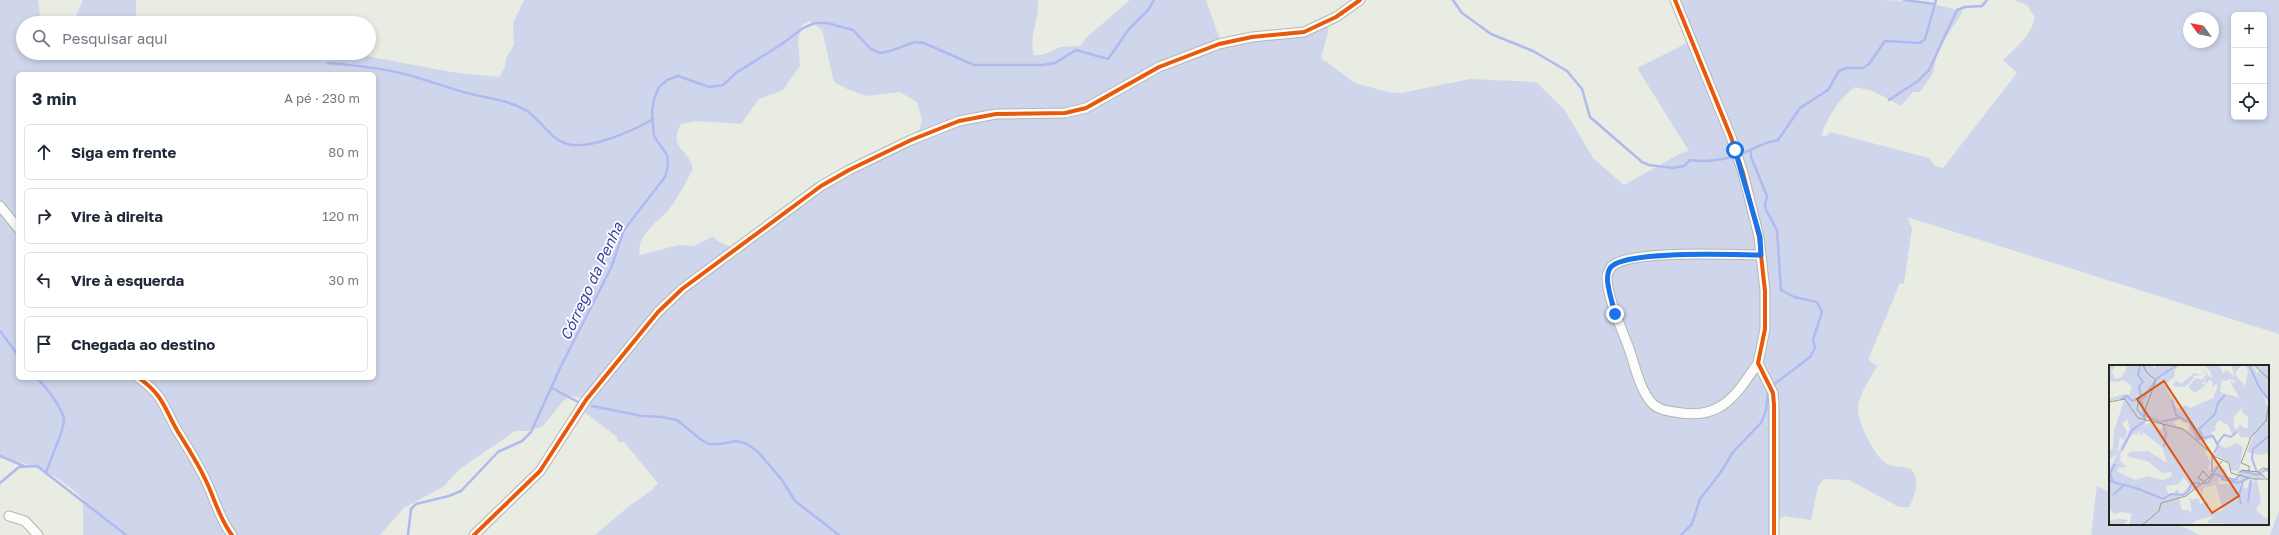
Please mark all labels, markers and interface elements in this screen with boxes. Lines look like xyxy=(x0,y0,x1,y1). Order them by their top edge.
north arrow xyxy=(2183,12,2219,48)
map controls xyxy=(2231,12,2267,120)
button: + xyxy=(2231,12,2267,48)
search box xyxy=(16,16,376,60)
icon: search xyxy=(30,27,52,49)
text: Pesquisar aqui xyxy=(62,29,167,47)
button: − xyxy=(2231,48,2267,84)
button: locate xyxy=(2231,84,2267,120)
text: 3 min xyxy=(32,88,76,109)
text: A pé · 230 m xyxy=(284,90,360,106)
icon: ahead xyxy=(33,141,55,163)
route start xyxy=(1726,141,1744,159)
text: Siga em frente xyxy=(71,143,176,161)
text: 80 m xyxy=(328,144,359,160)
icon: right xyxy=(33,205,55,227)
text: Vire à direita xyxy=(71,207,163,225)
text: 120 m xyxy=(322,208,359,224)
water label: Córrego da Penha xyxy=(556,219,627,343)
icon: left xyxy=(33,269,55,291)
text: Vire à esquerda xyxy=(71,271,184,289)
text: 30 m xyxy=(329,272,359,288)
route end xyxy=(1606,305,1624,323)
icon: arrive xyxy=(33,333,55,355)
text: Chegada ao destino xyxy=(71,335,215,353)
inset map xyxy=(2109,365,2269,525)

